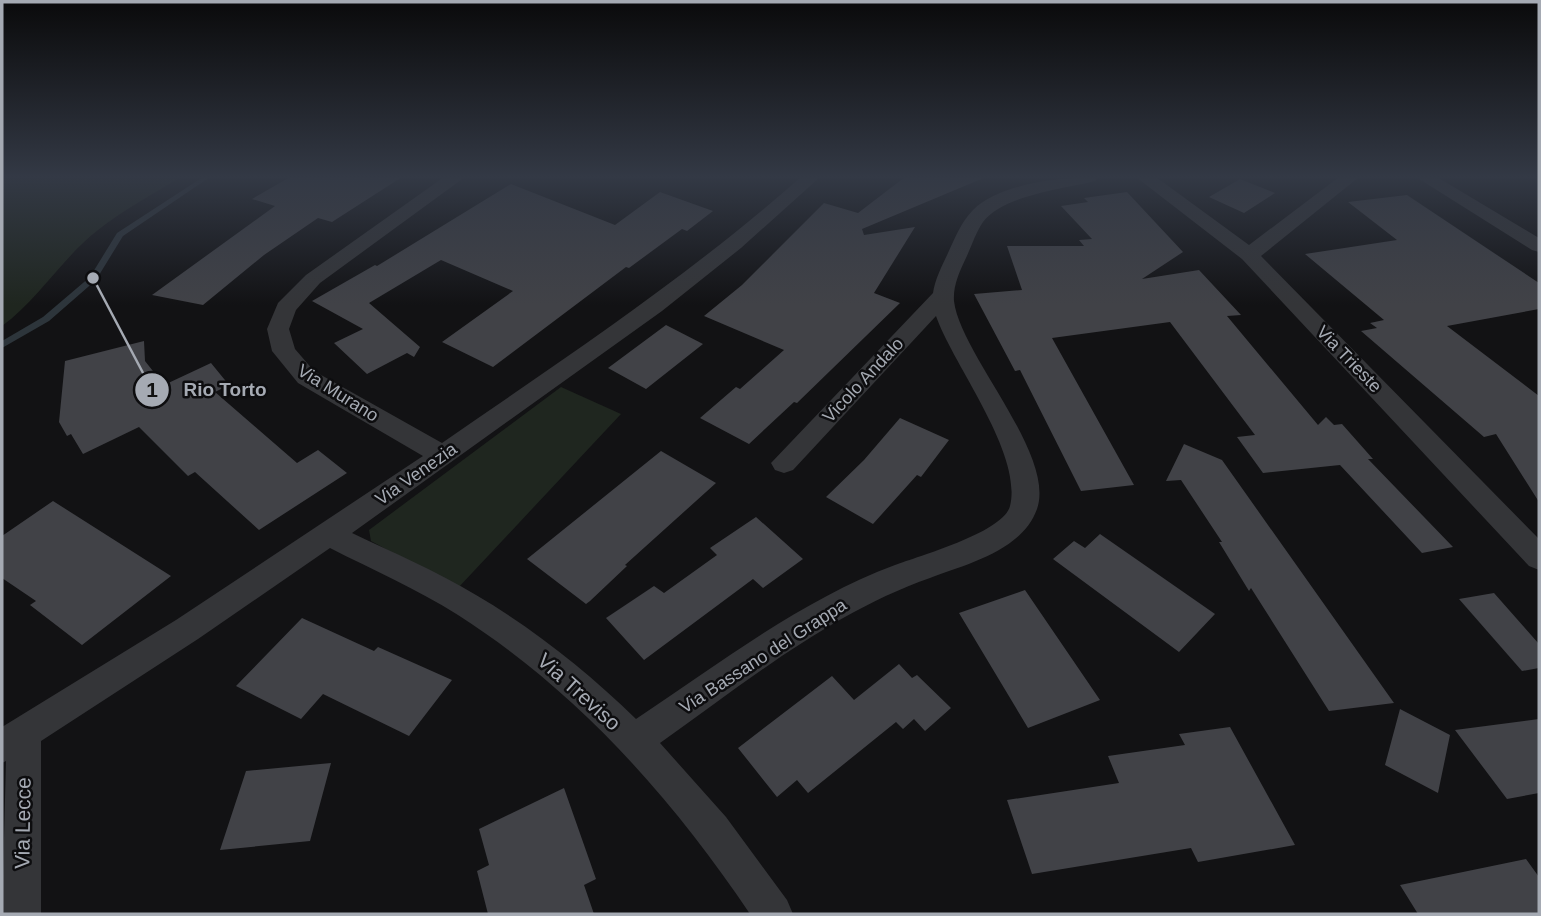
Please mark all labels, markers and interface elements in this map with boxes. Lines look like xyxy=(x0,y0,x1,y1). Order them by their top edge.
street label: Via Trieste xyxy=(1312,322,1386,396)
street label: Vicolo Andalo xyxy=(819,333,907,427)
street label: Via Murano xyxy=(294,360,382,426)
callout: Rio Torto xyxy=(134,370,280,410)
text: 1 xyxy=(146,378,158,401)
text: Rio Torto xyxy=(183,379,267,400)
street label: Via Venezia xyxy=(371,438,461,509)
street label: Via Bassano del Grappa xyxy=(676,594,851,717)
street label: Via Treviso xyxy=(533,648,625,735)
street label: Via Lecce xyxy=(10,777,35,869)

